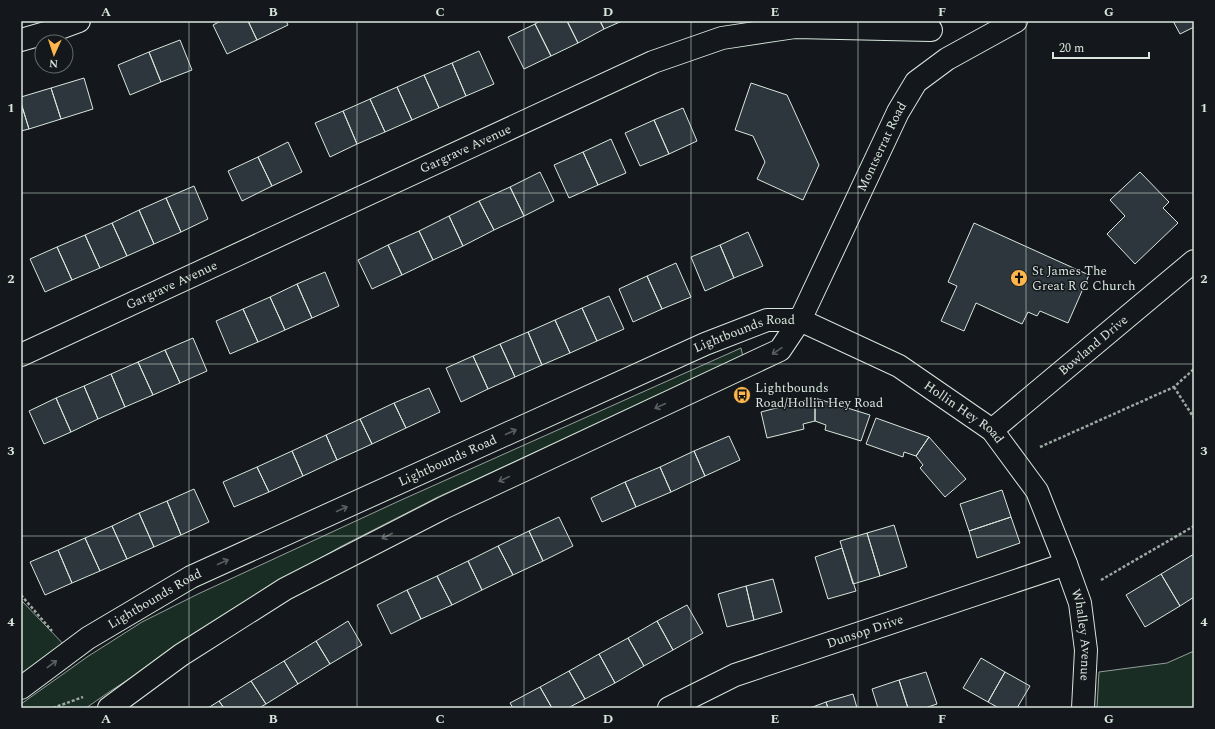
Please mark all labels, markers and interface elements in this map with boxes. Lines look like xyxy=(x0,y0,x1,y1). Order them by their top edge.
text: A xyxy=(101,2,111,22)
text: B xyxy=(268,2,278,22)
text: C xyxy=(435,2,445,22)
text: D xyxy=(603,2,613,22)
text: E xyxy=(771,2,780,22)
text: F xyxy=(938,2,946,22)
text: G xyxy=(1104,2,1114,22)
north arrow xyxy=(34,34,74,74)
scale bar xyxy=(1053,34,1149,60)
text: 20 m xyxy=(1059,39,1084,58)
text: N xyxy=(49,55,58,72)
text: 1 xyxy=(7,98,15,118)
street label: Montserrat Road xyxy=(852,98,912,195)
text: 1 xyxy=(1200,98,1208,118)
street label: Gargrave Avenue xyxy=(416,119,515,179)
street label: Gargrave Avenue xyxy=(123,255,221,315)
place label: St James The Great R C Church xyxy=(1032,261,1136,296)
church icon: St James The Great R C Church xyxy=(1009,268,1029,288)
text: 2 xyxy=(7,269,15,289)
text: 2 xyxy=(1200,269,1208,289)
street label: Lightbounds Road xyxy=(690,310,795,358)
street label: Bowland Drive xyxy=(1054,310,1133,380)
one-way arrow xyxy=(771,347,783,355)
street label: Hollin Hey Road xyxy=(920,376,1009,448)
place label: Lightbounds Road/Hollin Hey Road xyxy=(755,378,883,413)
bus stop icon: Lightbounds Road/Hollin Hey Road xyxy=(732,385,752,405)
one-way arrow xyxy=(654,403,666,410)
one-way arrow xyxy=(505,428,517,435)
street label: Lightbounds Road xyxy=(395,430,500,492)
text: 3 xyxy=(7,441,15,461)
text: 3 xyxy=(1200,441,1208,461)
one-way arrow xyxy=(498,476,510,483)
one-way arrow xyxy=(336,504,348,512)
one-way arrow xyxy=(381,533,393,541)
one-way arrow xyxy=(217,558,229,565)
street label: Lightbounds Road xyxy=(104,563,205,634)
street label: Whalley Avenue xyxy=(1066,586,1096,682)
street label: Dunsop Drive xyxy=(824,609,906,654)
text: 4 xyxy=(7,612,15,632)
text: 4 xyxy=(1200,612,1208,632)
one-way arrow xyxy=(47,660,58,669)
text: A xyxy=(101,709,111,729)
text: B xyxy=(268,709,278,729)
text: C xyxy=(435,709,445,729)
text: D xyxy=(603,709,613,729)
text: E xyxy=(771,709,780,729)
text: F xyxy=(938,709,946,729)
text: G xyxy=(1104,709,1114,729)

